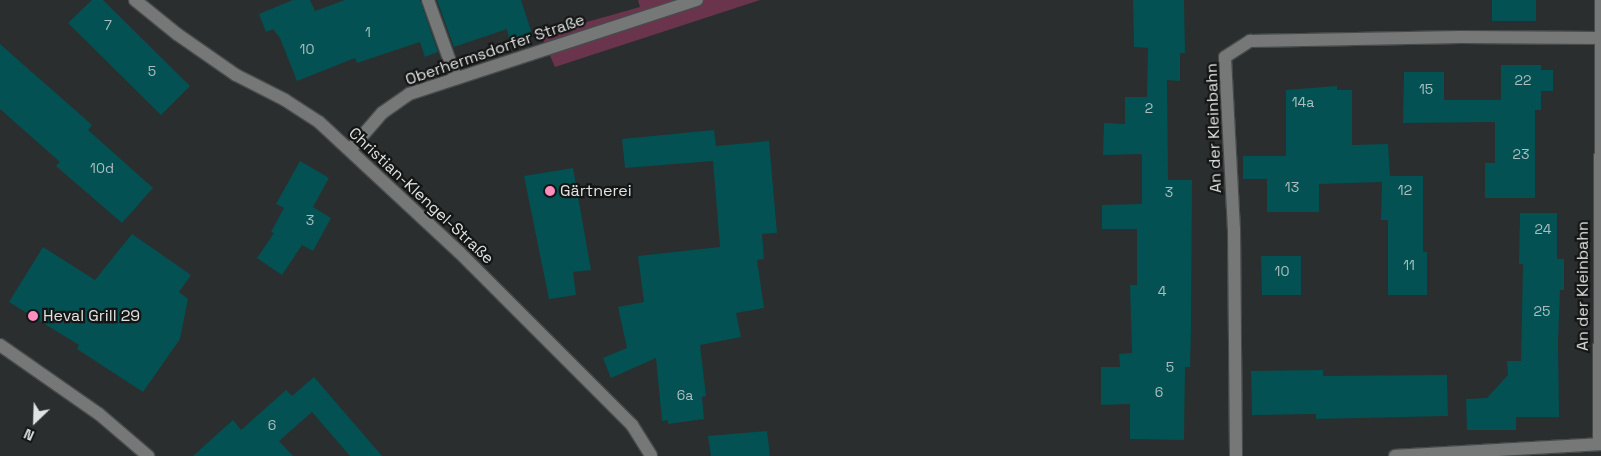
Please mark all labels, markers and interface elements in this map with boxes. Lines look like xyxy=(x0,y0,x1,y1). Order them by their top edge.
street label: Oberhermsdorfer Straße xyxy=(403,10,587,90)
house number: 7 xyxy=(104,17,112,33)
house number: 1 xyxy=(365,24,371,40)
house number: 10 xyxy=(300,41,314,57)
house number: 5 xyxy=(148,63,156,79)
street label: An der Kleinbahn xyxy=(1202,63,1226,193)
house number: 22 xyxy=(1515,72,1531,88)
house number: 15 xyxy=(1419,81,1433,97)
house number: 14a xyxy=(1292,94,1314,110)
house number: 2 xyxy=(1145,100,1153,116)
street label: Christian-Klengel-Straße xyxy=(344,124,498,268)
house number: 23 xyxy=(1513,146,1529,162)
house number: 10d xyxy=(90,160,114,176)
house number: 13 xyxy=(1285,179,1299,195)
place label: Gärtnerei xyxy=(560,181,632,201)
house number: 12 xyxy=(1398,182,1412,198)
house number: 3 xyxy=(1165,184,1173,200)
marker: Gärtnerei xyxy=(544,185,556,197)
house number: 3 xyxy=(306,212,314,228)
house number: 24 xyxy=(1535,221,1551,237)
street label: An der Kleinbahn xyxy=(1573,221,1593,351)
house number: 11 xyxy=(1403,257,1415,273)
house number: 10 xyxy=(1275,263,1289,279)
house number: 4 xyxy=(1158,283,1166,299)
house number: 25 xyxy=(1534,303,1550,319)
place label: Heval Grill 29 xyxy=(43,306,140,326)
marker: Heval Grill 29 xyxy=(27,310,39,322)
house number: 5 xyxy=(1166,359,1174,375)
house number: 6 xyxy=(1155,384,1163,400)
house number: 6a xyxy=(677,387,693,403)
north arrow xyxy=(10,396,60,446)
house number: 6 xyxy=(268,417,276,433)
text: N xyxy=(21,425,37,445)

